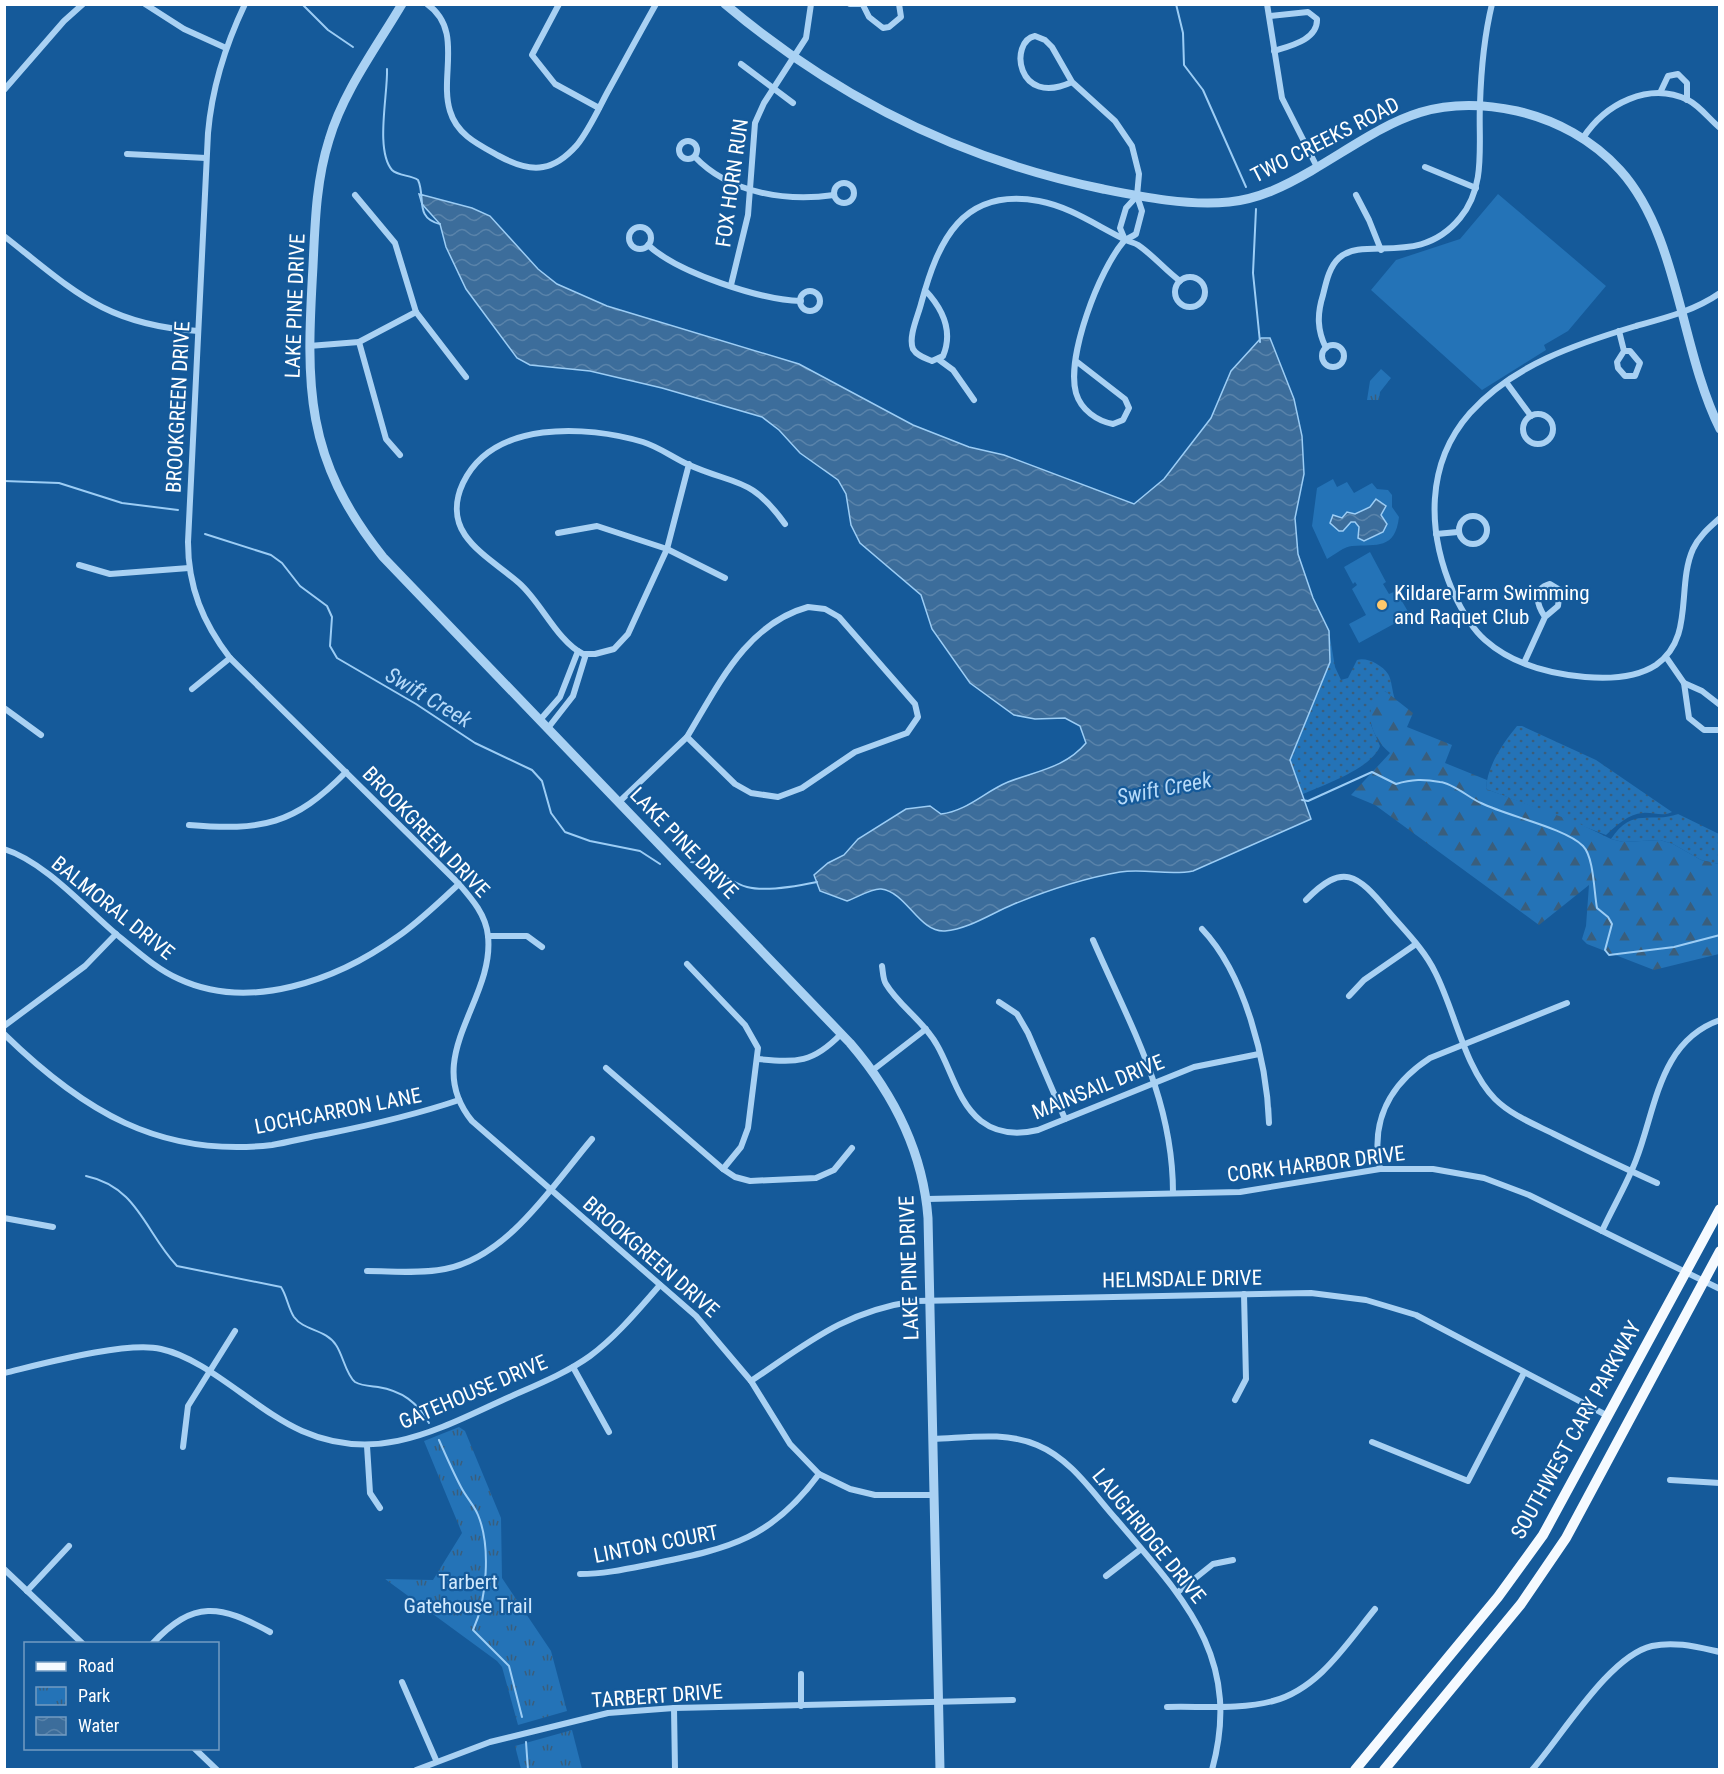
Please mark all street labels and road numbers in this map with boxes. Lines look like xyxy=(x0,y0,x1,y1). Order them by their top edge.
street label: TWO CREEKS ROAD xyxy=(1247,92,1403,188)
street label: FOX HORN RUN xyxy=(711,117,753,249)
street label: LAKE PINE DRIVE xyxy=(280,233,310,379)
street label: BROOKGREEN DRIVE xyxy=(162,321,194,493)
street label: BROOKGREEN DRIVE xyxy=(358,762,494,902)
street label: LAKE PINE DRIVE xyxy=(625,783,743,903)
street label: BALMORAL DRIVE xyxy=(47,851,179,965)
street label: MAINSAIL DRIVE xyxy=(1029,1050,1167,1124)
street label: LOCHCARRON LANE xyxy=(253,1083,423,1139)
street label: CORK HARBOR DRIVE xyxy=(1226,1141,1406,1187)
street label: BROOKGREEN DRIVE xyxy=(578,1192,724,1322)
street label: LAKE PINE DRIVE xyxy=(894,1195,924,1341)
street label: HELMSDALE DRIVE xyxy=(1102,1266,1262,1292)
street label: SOUTHWEST CARY PARKWAY xyxy=(1506,1317,1646,1543)
street label: GATEHOUSE DRIVE xyxy=(395,1350,551,1434)
street label: LAUGHRIDGE DRIVE xyxy=(1087,1464,1211,1608)
street label: LINTON COURT xyxy=(592,1520,720,1568)
street label: TARBERT DRIVE xyxy=(591,1679,723,1713)

